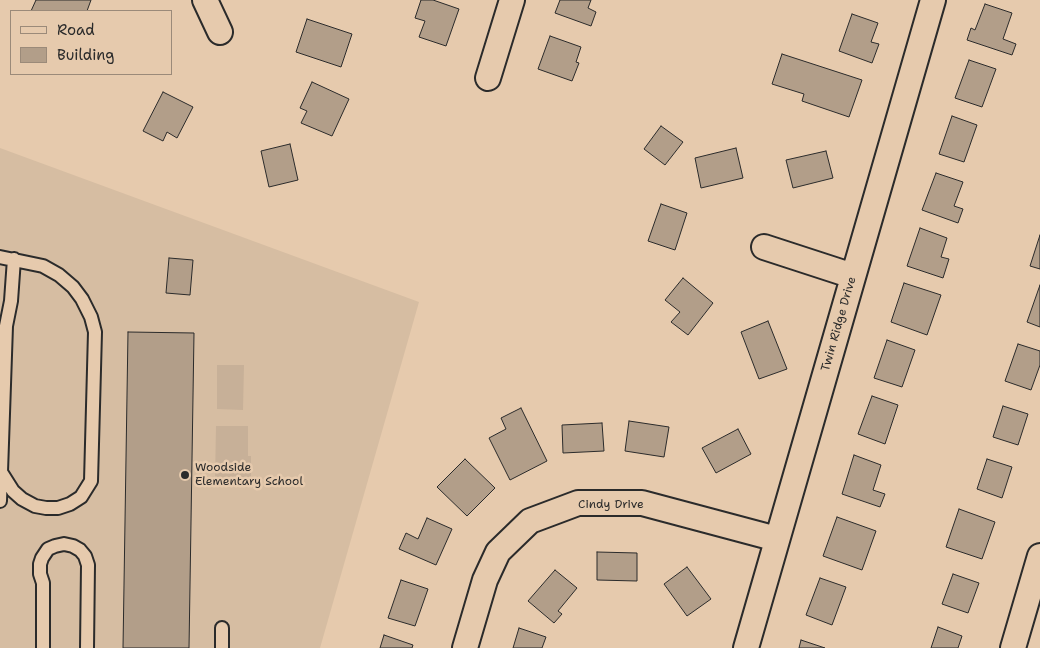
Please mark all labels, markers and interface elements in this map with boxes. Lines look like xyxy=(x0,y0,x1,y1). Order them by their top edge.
legend xyxy=(10,10,172,75)
text: Road xyxy=(57,20,95,40)
text: Building xyxy=(57,45,114,65)
street label: Twin Ridge Drive xyxy=(819,275,859,373)
place label: Woodside Elementary School xyxy=(195,461,303,489)
marker: Woodside Elementary School xyxy=(179,469,191,481)
street label: Cindy Drive xyxy=(578,498,644,512)

